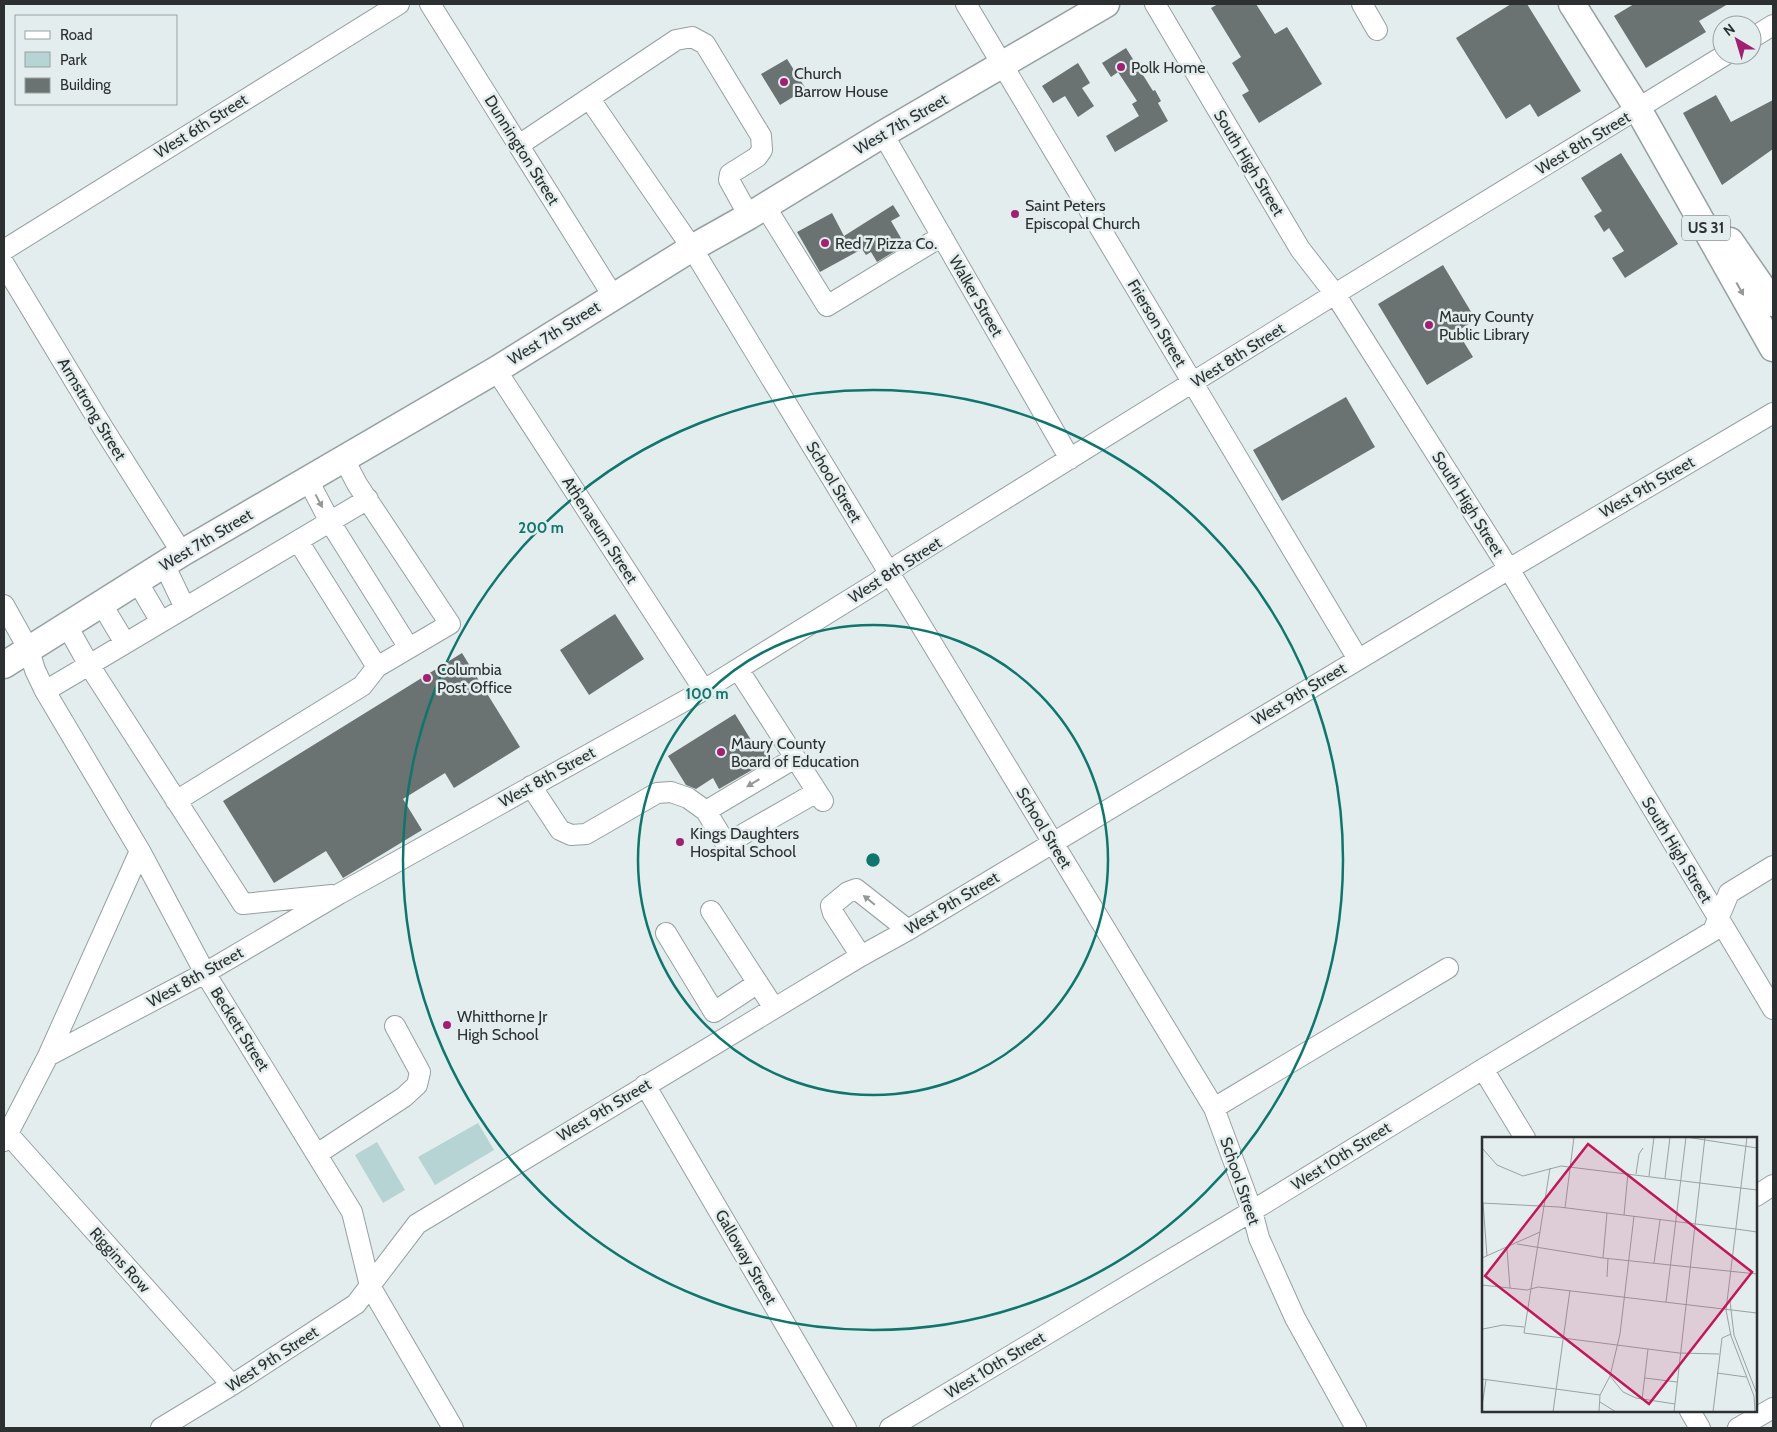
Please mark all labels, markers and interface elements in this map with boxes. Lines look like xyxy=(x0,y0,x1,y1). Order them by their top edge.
legend xyxy=(15,15,178,105)
north arrow xyxy=(1712,15,1762,65)
text: N xyxy=(1720,20,1738,40)
text: Road xyxy=(60,26,93,44)
text: Park xyxy=(60,51,87,69)
place label: Polk Home xyxy=(1131,58,1205,77)
marker: Polk Home xyxy=(1115,61,1127,73)
place label: Church Barrow House xyxy=(794,64,888,101)
text: Building xyxy=(60,76,111,94)
marker: Church Barrow House xyxy=(778,76,790,88)
street label: West 6th Street xyxy=(151,89,252,162)
street label: West 7th Street xyxy=(851,89,952,159)
street label: Dunnington Street xyxy=(481,92,564,209)
street label: South High Street xyxy=(1210,107,1288,220)
street label: West 8th Street xyxy=(1532,107,1634,179)
place label: Saint Peters Episcopal Church xyxy=(1025,196,1140,233)
marker: Saint Peters Episcopal Church xyxy=(1009,208,1021,220)
road number: US 31 xyxy=(1682,216,1730,240)
place label: Red 7 Pizza Co. xyxy=(835,234,937,253)
marker: Red 7 Pizza Co. xyxy=(819,237,831,249)
street label: Walker Street xyxy=(945,252,1007,341)
street label: Frierson Street xyxy=(1124,276,1191,371)
one-way arrow xyxy=(1736,281,1744,296)
street label: West 7th Street xyxy=(504,297,604,369)
place label: Maury County Public Library xyxy=(1439,307,1534,344)
street label: West 8th Street xyxy=(1188,318,1289,391)
marker: Maury County Public Library xyxy=(1423,319,1435,331)
street label: Armstrong Street xyxy=(54,354,130,464)
street label: School Street xyxy=(802,438,866,527)
street label: South High Street xyxy=(1428,448,1508,560)
street label: West 9th Street xyxy=(1596,452,1698,522)
street label: Athenaeum Street xyxy=(558,473,642,588)
one-way arrow xyxy=(315,493,323,508)
street label: West 7th Street xyxy=(156,504,256,575)
text: 200 m xyxy=(518,519,564,537)
street label: West 8th Street xyxy=(845,533,945,607)
street label: West 9th Street xyxy=(1249,658,1350,729)
place label: Columbia Post Office xyxy=(437,660,512,697)
marker: Columbia Post Office xyxy=(421,672,433,684)
text: 100 m xyxy=(685,685,729,703)
place label: Maury County Board of Education xyxy=(731,734,859,771)
street label: West 8th Street xyxy=(496,743,599,811)
marker: Maury County Board of Education xyxy=(715,746,727,758)
one-way arrow xyxy=(747,778,760,787)
street label: School Street xyxy=(1012,784,1076,873)
street label: South High Street xyxy=(1638,794,1716,907)
place label: Kings Daughters Hospital School xyxy=(690,824,800,861)
marker: Kings Daughters Hospital School xyxy=(674,836,686,848)
centre of rings xyxy=(864,851,882,869)
street label: West 9th Street xyxy=(902,867,1003,938)
one-way arrow xyxy=(863,894,876,905)
street label: West 8th Street xyxy=(144,943,247,1011)
street label: Beckett Street xyxy=(207,983,274,1075)
place label: Whitthorne Jr High School xyxy=(457,1007,548,1044)
marker: Whitthorne Jr High School xyxy=(441,1019,453,1031)
street label: West 9th Street xyxy=(554,1074,655,1145)
street label: West 10th Street xyxy=(1288,1118,1395,1194)
street label: School Street xyxy=(1216,1135,1264,1228)
inset map xyxy=(1482,1137,1757,1412)
street label: Galloway Street xyxy=(711,1206,781,1308)
street label: Riggins Row xyxy=(86,1223,155,1297)
street label: West 9th Street xyxy=(222,1322,322,1396)
street label: West 10th Street xyxy=(941,1327,1049,1402)

